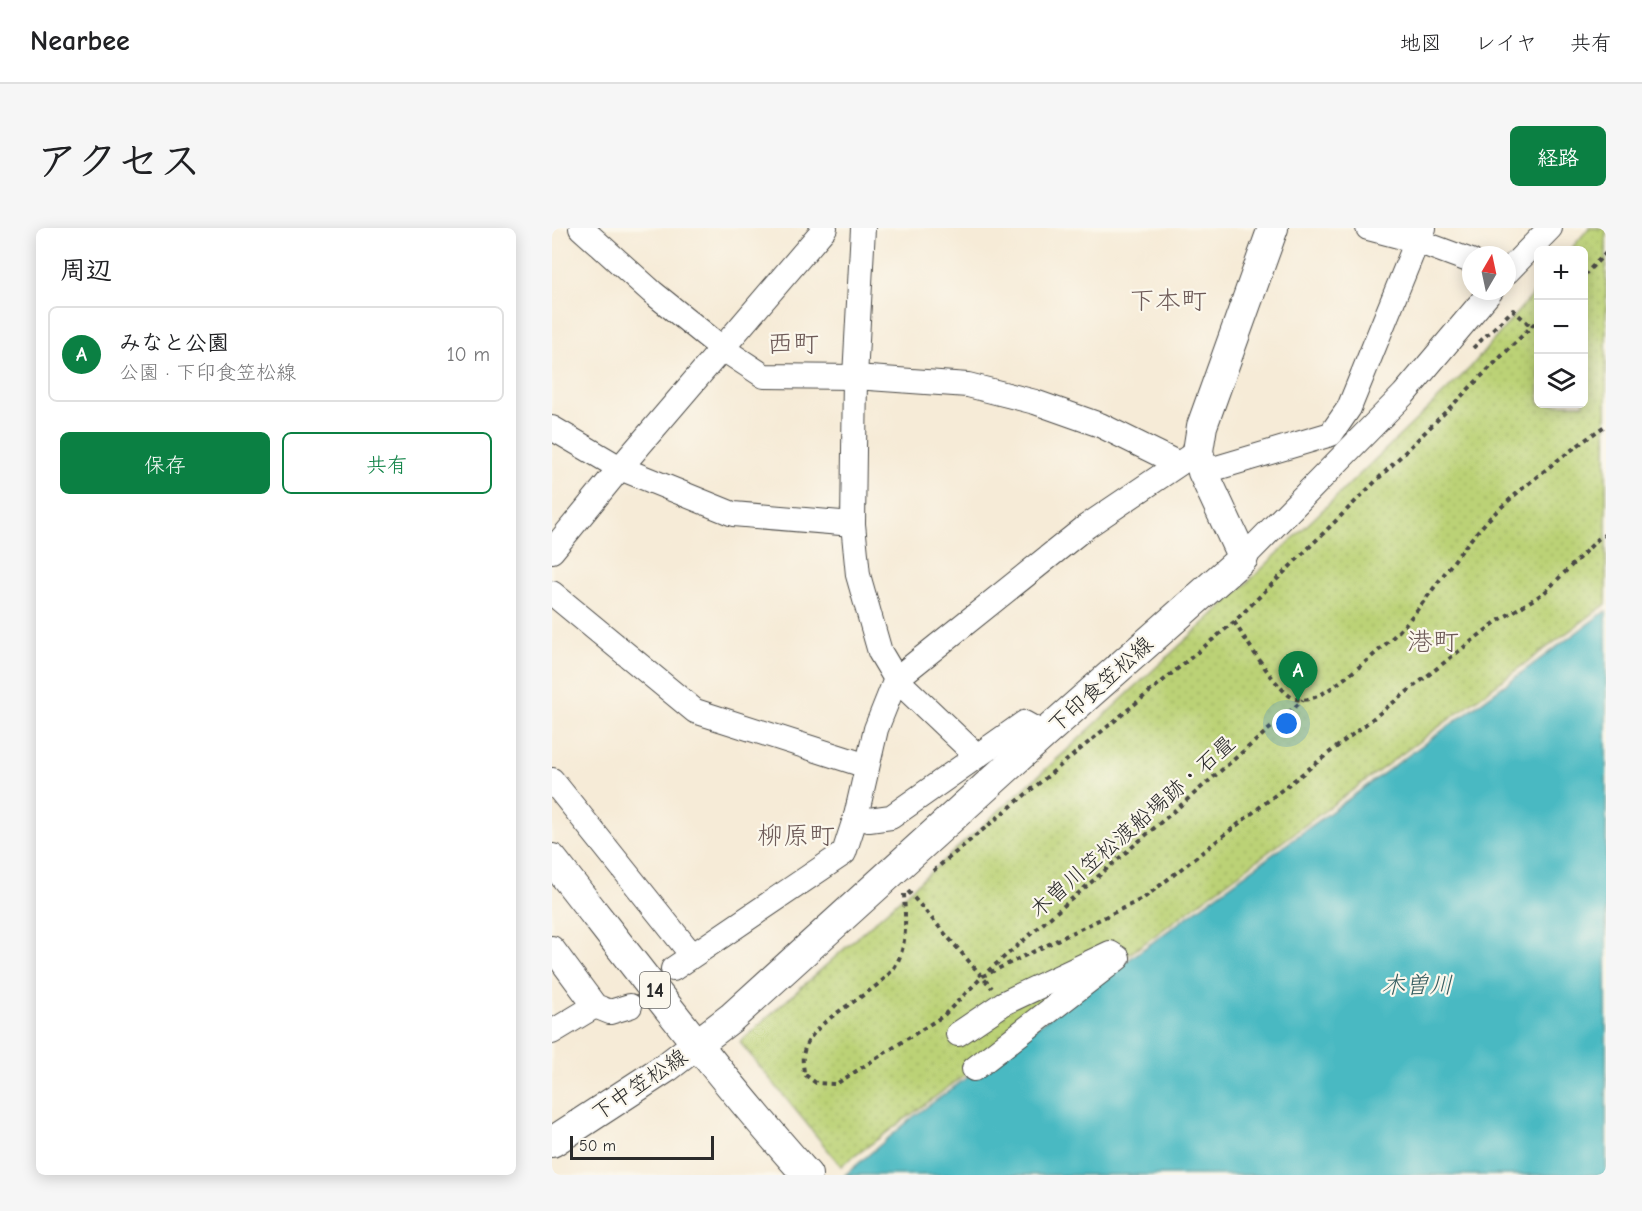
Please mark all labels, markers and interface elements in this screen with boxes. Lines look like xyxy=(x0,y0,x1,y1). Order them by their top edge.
text: Nearbee xyxy=(30,25,130,57)
text: 地図 xyxy=(1400,31,1442,55)
text: レイヤ xyxy=(1475,31,1537,55)
text: 共有 xyxy=(1570,31,1612,55)
button: 経路 xyxy=(1510,126,1606,186)
text: アクセス xyxy=(36,137,201,186)
north arrow xyxy=(1462,246,1516,300)
map controls xyxy=(1534,246,1588,408)
button: + xyxy=(1534,246,1588,300)
text: 周辺 xyxy=(60,256,112,286)
district label: 下本町 xyxy=(1129,286,1207,316)
button: − xyxy=(1534,300,1588,354)
district label: 西町 xyxy=(767,329,819,359)
text: みなと公園 xyxy=(119,330,229,356)
text: A xyxy=(76,343,87,366)
text: 10 m xyxy=(447,343,490,366)
button: layers xyxy=(1534,354,1588,408)
text: 公園 · 下印食笠松線 xyxy=(119,361,296,384)
button: 保存 xyxy=(60,432,270,494)
button: 共有 xyxy=(282,432,492,494)
district label: 港町 xyxy=(1407,627,1459,657)
street label: 下印食笠松線 xyxy=(1043,631,1158,739)
pin: A xyxy=(1278,652,1318,701)
your location xyxy=(1272,709,1301,738)
street label: 木曽川笠松渡船場跡・石畳 xyxy=(1024,730,1241,923)
district label: 柳原町 xyxy=(757,821,835,851)
water label: 木曽川 xyxy=(1381,971,1453,999)
road number: 14 xyxy=(640,972,670,1008)
street label: 下中笠松線 xyxy=(587,1043,692,1126)
scale bar xyxy=(570,1133,714,1160)
text: 50 m xyxy=(579,1137,616,1155)

